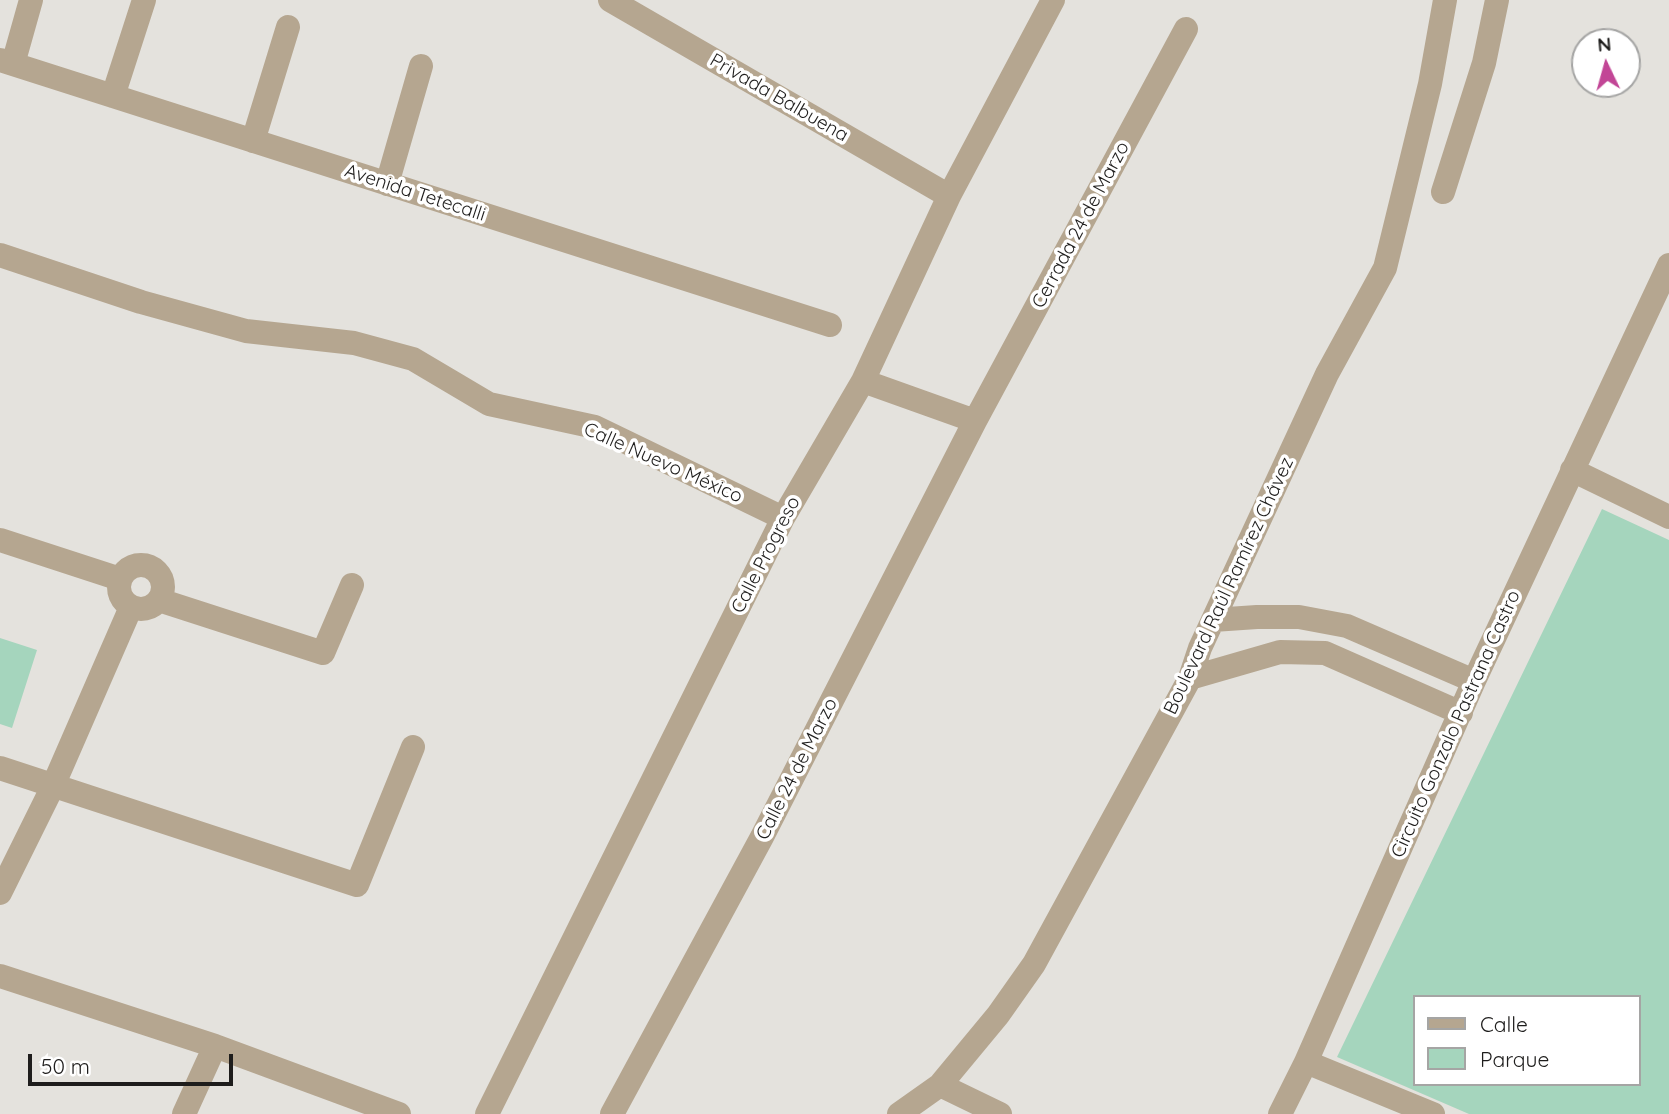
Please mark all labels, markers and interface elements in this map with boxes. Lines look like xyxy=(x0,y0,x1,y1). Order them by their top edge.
north arrow xyxy=(1571,28,1641,98)
text: N xyxy=(1596,32,1612,57)
street label: Privada Balbuena xyxy=(706,49,852,147)
street label: Cerrada 24 de Marzo xyxy=(1027,138,1135,312)
street label: Avenida Tetecalli xyxy=(342,159,488,227)
street label: Calle Nuevo México xyxy=(580,418,746,508)
street label: Boulevard Raúl Ramírez Chávez xyxy=(1159,454,1299,718)
street label: Calle Progreso xyxy=(727,493,805,617)
street label: Circuito Gonzalo Pastrana Castro xyxy=(1387,587,1525,861)
street label: Calle 24 de Marzo xyxy=(751,694,843,844)
legend xyxy=(1414,995,1641,1086)
text: Calle xyxy=(1480,1011,1528,1037)
scale bar xyxy=(32,1040,236,1084)
text: Parque xyxy=(1480,1046,1549,1072)
text: 50 m xyxy=(41,1053,90,1079)

